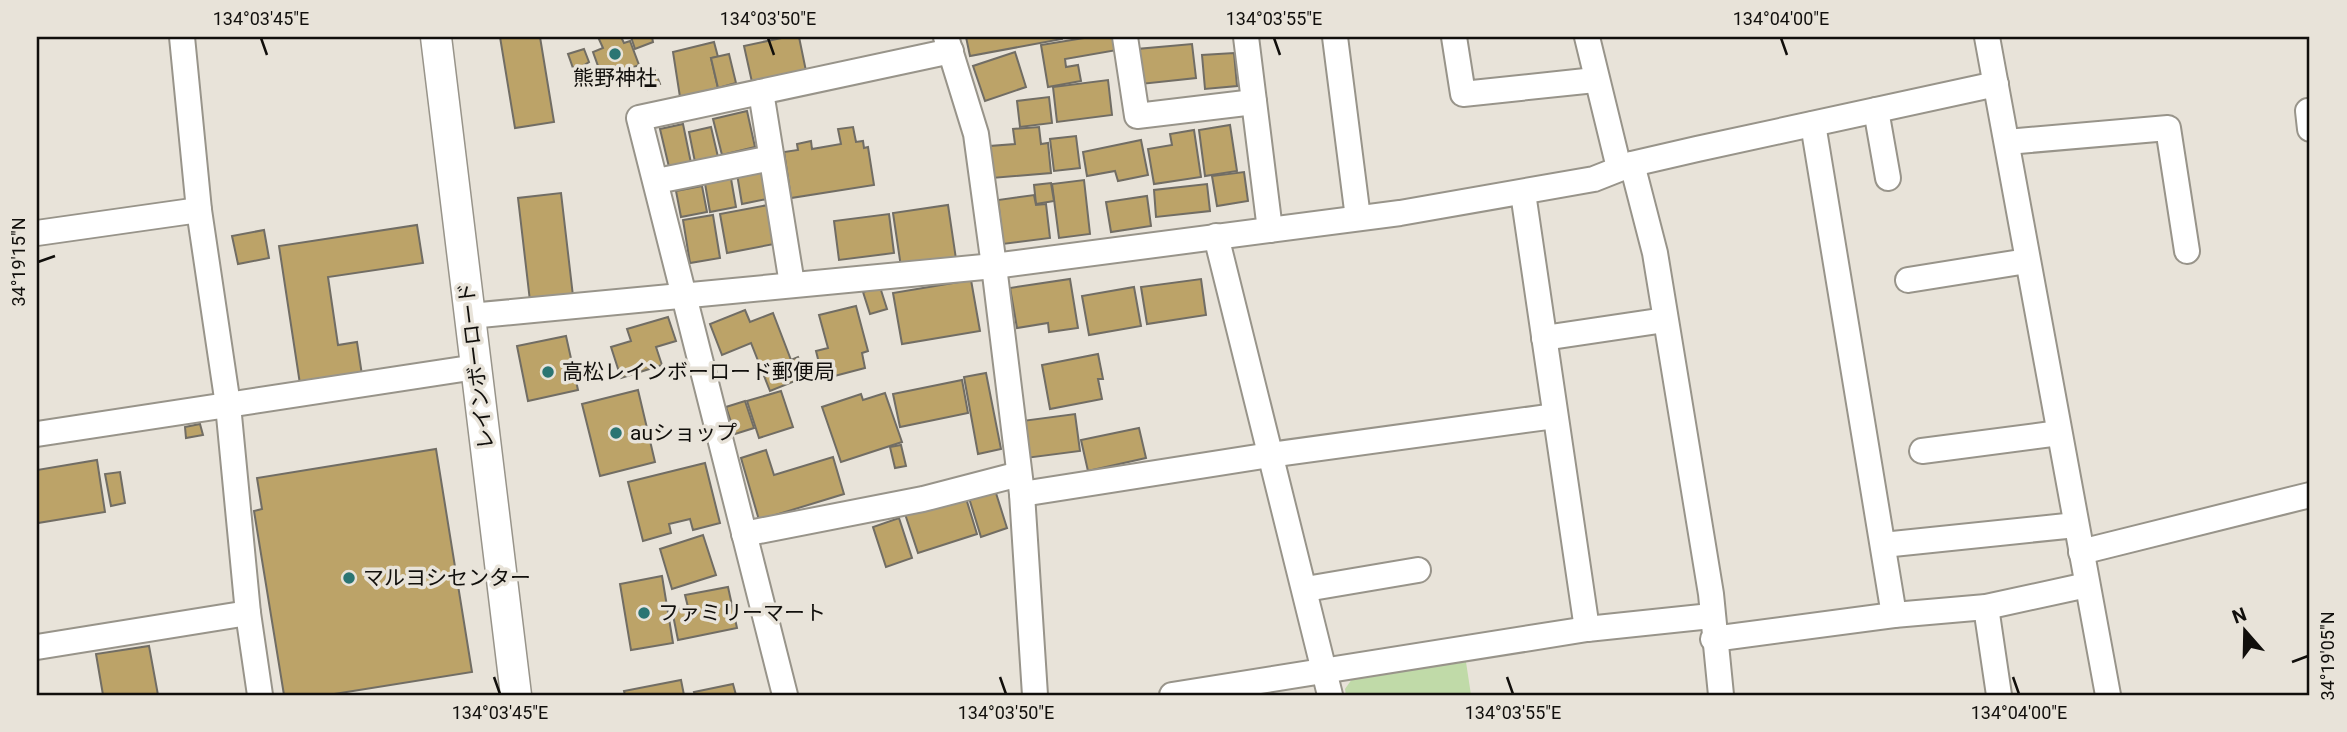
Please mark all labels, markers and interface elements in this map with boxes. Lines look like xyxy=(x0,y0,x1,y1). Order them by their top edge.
text: 134°03'45"E xyxy=(213,8,309,29)
text: 134°03'50"E xyxy=(720,8,816,29)
text: 134°03'55"E xyxy=(1226,8,1322,29)
text: 134°04'00"E xyxy=(1733,8,1829,29)
marker: 熊野神社 xyxy=(607,46,623,62)
place label: 熊野神社 xyxy=(573,66,657,90)
text: 34°19'15"N xyxy=(8,217,29,307)
street label: レインボーロード xyxy=(454,281,498,451)
place label: 高松レインボーロード郵便局 xyxy=(562,360,835,384)
marker: 高松レインボーロード郵便局 xyxy=(540,364,556,380)
place label: auショップ xyxy=(630,421,737,445)
marker: auショップ xyxy=(608,425,624,441)
place label: マルヨシセンター xyxy=(363,566,531,590)
marker: マルヨシセンター xyxy=(341,570,357,586)
north arrow xyxy=(2210,596,2280,666)
place label: ファミリーマート xyxy=(658,601,826,625)
text: N xyxy=(2229,602,2250,629)
marker: ファミリーマート xyxy=(636,605,652,621)
text: 34°19'05"N xyxy=(2317,611,2338,701)
text: 134°03'45"E xyxy=(452,702,548,723)
text: 134°03'50"E xyxy=(958,702,1054,723)
text: 134°03'55"E xyxy=(1465,702,1561,723)
text: 134°04'00"E xyxy=(1971,702,2067,723)

